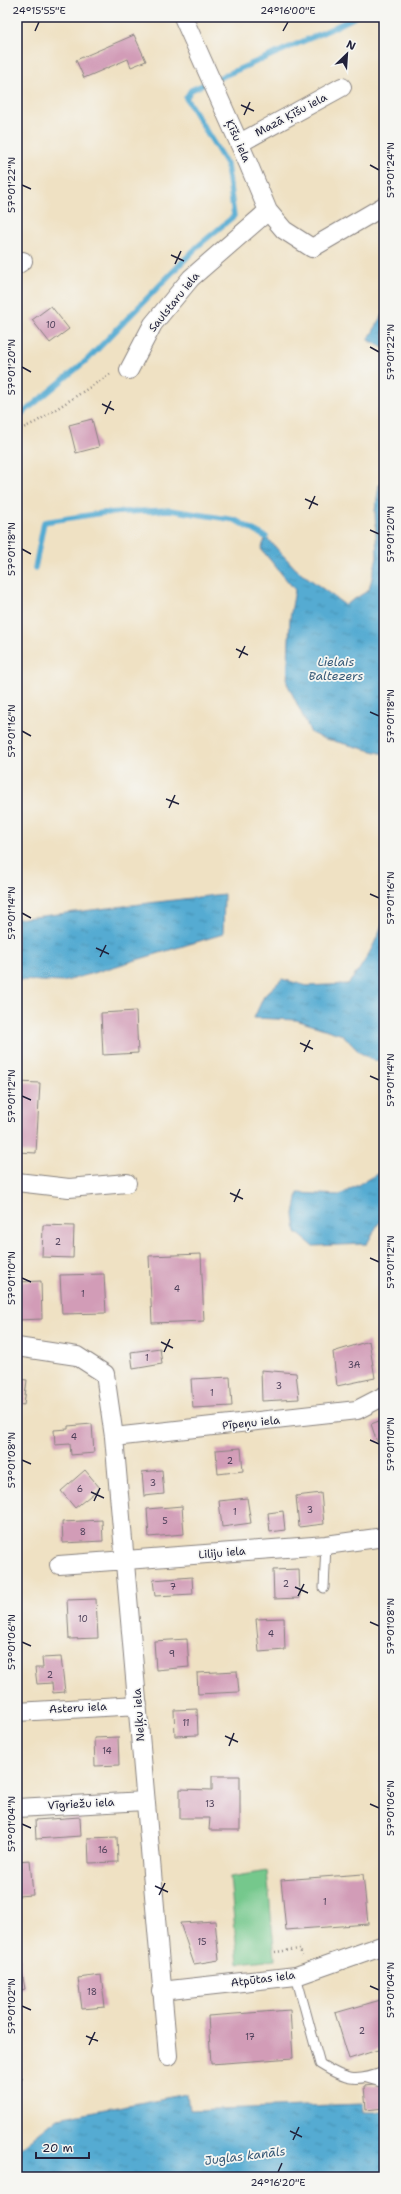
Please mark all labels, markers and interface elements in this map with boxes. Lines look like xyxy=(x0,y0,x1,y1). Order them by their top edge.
text: 24°15'55"E xyxy=(12,4,66,17)
text: 24°16'00"E xyxy=(260,4,316,17)
north arrow xyxy=(327,34,367,74)
text: N xyxy=(344,37,358,54)
street label: Mazā Ķīšu iela xyxy=(252,90,330,140)
street label: Ķīšu iela xyxy=(222,117,254,165)
text: 57°01'24"N xyxy=(384,142,397,198)
text: 57°01'22"N xyxy=(5,157,18,213)
street label: Saulstaru iela xyxy=(145,269,203,335)
house number: 10 xyxy=(46,319,56,331)
text: 57°01'22"N xyxy=(384,324,397,380)
text: 57°01'20"N xyxy=(5,339,18,395)
text: 57°01'20"N xyxy=(384,506,397,562)
text: 57°01'18"N xyxy=(5,522,18,576)
water label: Lielais Baltezers xyxy=(309,654,363,684)
text: 57°01'18"N xyxy=(384,689,397,743)
text: 57°01'16"N xyxy=(5,704,18,758)
text: 57°01'16"N xyxy=(384,871,397,925)
text: 57°01'14"N xyxy=(5,886,18,940)
text: 57°01'14"N xyxy=(384,1053,397,1107)
text: 57°01'12"N xyxy=(5,1069,18,1123)
text: 57°01'12"N xyxy=(384,1235,397,1289)
house number: 2 xyxy=(55,1236,61,1248)
text: 57°01'10"N xyxy=(5,1251,18,1305)
house number: 4 xyxy=(174,1283,180,1295)
house number: 1 xyxy=(81,1288,85,1300)
house number: 1 xyxy=(145,1352,149,1364)
house number: 3A xyxy=(348,1359,361,1371)
house number: 3 xyxy=(276,1380,282,1392)
house number: 1 xyxy=(210,1387,214,1399)
street label: Pīpeņu iela xyxy=(221,1412,281,1433)
text: 57°01'10"N xyxy=(384,1417,397,1471)
house number: 4 xyxy=(71,1431,77,1443)
text: 57°01'08"N xyxy=(5,1432,18,1488)
house number: 2 xyxy=(227,1455,233,1467)
house number: 3 xyxy=(150,1477,156,1489)
house number: 6 xyxy=(77,1483,83,1495)
house number: 3 xyxy=(307,1504,313,1516)
house number: 1 xyxy=(233,1506,237,1518)
house number: 5 xyxy=(162,1515,168,1527)
house number: 8 xyxy=(80,1526,86,1538)
street label: Liliju iela xyxy=(198,1543,246,1563)
house number: 2 xyxy=(283,1578,289,1590)
house number: 7 xyxy=(170,1581,176,1593)
text: 57°01'08"N xyxy=(384,1598,397,1654)
house number: 10 xyxy=(78,1613,88,1625)
text: 57°01'06"N xyxy=(5,1614,18,1670)
house number: 4 xyxy=(268,1628,274,1640)
house number: 9 xyxy=(169,1648,175,1660)
house number: 2 xyxy=(47,1669,53,1681)
street label: Neļķu iela xyxy=(130,1688,148,1742)
street label: Asteru iela xyxy=(49,1699,107,1717)
house number: 11 xyxy=(182,1717,190,1729)
house number: 14 xyxy=(102,1745,112,1757)
text: 57°01'06"N xyxy=(384,1780,397,1836)
street label: Vīgriežu iela xyxy=(47,1795,115,1813)
text: 57°01'04"N xyxy=(5,1796,18,1852)
house number: 13 xyxy=(205,1798,215,1810)
house number: 16 xyxy=(98,1844,108,1856)
house number: 1 xyxy=(323,1896,327,1908)
house number: 15 xyxy=(197,1936,207,1948)
text: 57°01'04"N xyxy=(384,1962,397,2018)
street label: Atpūtas iela xyxy=(230,1968,296,1990)
text: 57°01'02"N xyxy=(5,1978,18,2034)
house number: 18 xyxy=(87,1986,97,1998)
house number: 2 xyxy=(359,2025,365,2037)
house number: 17 xyxy=(245,2031,255,2043)
scale bar xyxy=(36,2134,89,2160)
text: 20 m xyxy=(42,2140,73,2156)
water label: Juglas kanāls xyxy=(204,2143,286,2169)
text: 24°16'20"E xyxy=(250,2176,306,2189)

